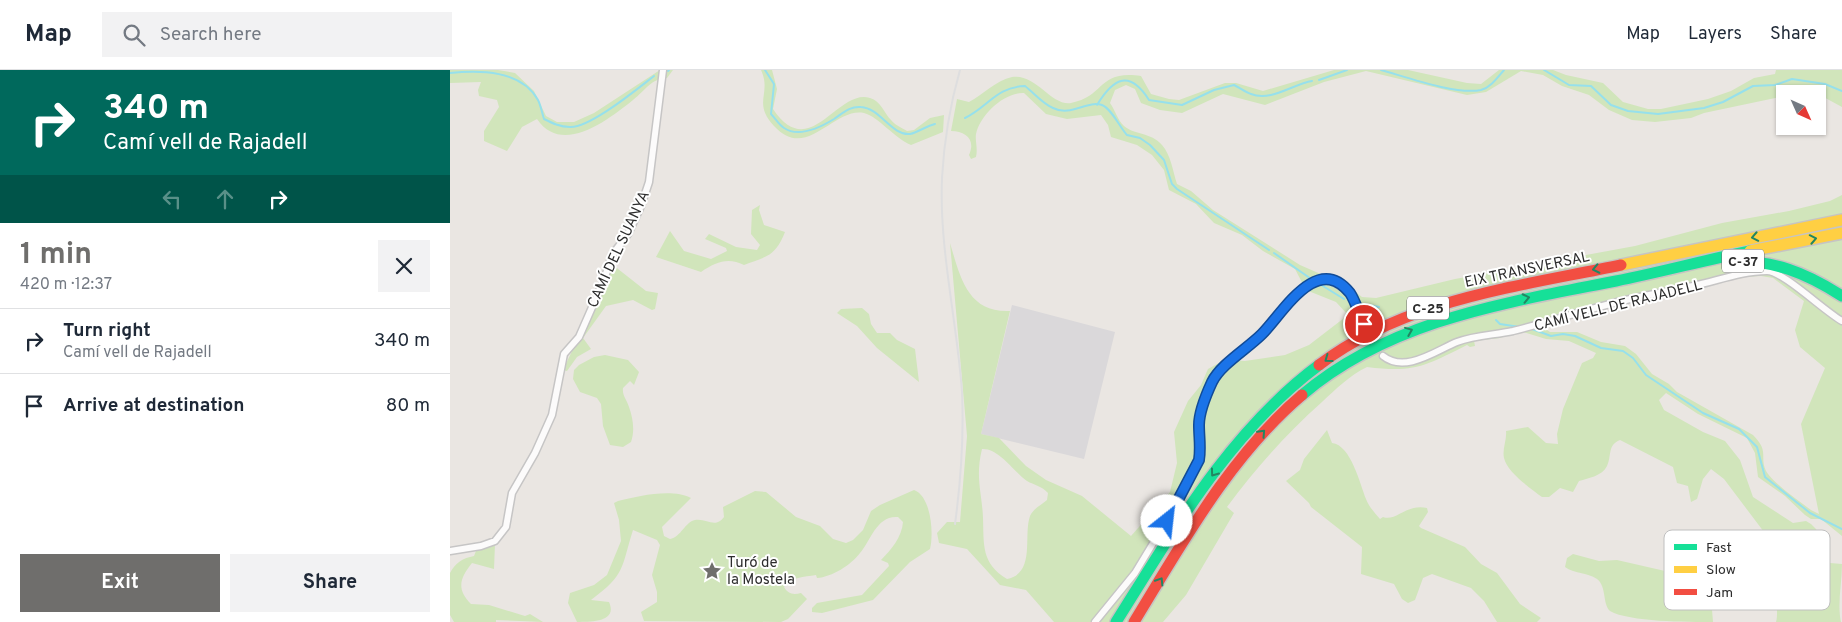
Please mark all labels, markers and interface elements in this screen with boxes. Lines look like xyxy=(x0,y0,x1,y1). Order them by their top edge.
search box xyxy=(102,12,452,57)
text: Map xyxy=(25,20,72,50)
icon: search xyxy=(120,21,148,49)
text: Search here xyxy=(160,23,261,47)
text: Map xyxy=(1626,23,1660,46)
text: Layers xyxy=(1688,23,1742,46)
text: Share xyxy=(1770,23,1817,46)
north arrow xyxy=(1776,85,1826,135)
map controls xyxy=(1776,85,1826,135)
text: 340 m xyxy=(103,87,209,131)
icon: right xyxy=(20,90,85,155)
text: Camí vell de Rajadell xyxy=(103,130,307,157)
icon: left xyxy=(158,185,186,213)
icon: ahead xyxy=(211,185,239,213)
icon: right xyxy=(264,185,292,213)
street label: CAMÍ DEL SUANYA xyxy=(583,188,655,311)
one-way arrow xyxy=(1751,231,1760,242)
one-way arrow xyxy=(1809,234,1818,245)
text: 1 min xyxy=(20,237,92,274)
button: close xyxy=(378,240,430,292)
street label: EIX TRANSVERSAL xyxy=(1463,248,1592,293)
road number: C-37 xyxy=(1722,250,1764,272)
one-way arrow xyxy=(1591,263,1600,274)
text: 420 m · 12:37 xyxy=(20,275,112,295)
street label: CAMÍ VELL DE RAJADELL xyxy=(1532,275,1704,337)
one-way arrow xyxy=(1521,293,1530,304)
road number: C-25 xyxy=(1407,297,1449,320)
pin xyxy=(1343,303,1385,345)
icon: arrive xyxy=(1350,310,1378,338)
text: Turn right xyxy=(63,319,151,343)
icon: right xyxy=(20,327,48,355)
one-way arrow xyxy=(1404,327,1412,337)
text: 340 m xyxy=(374,329,430,353)
text: Camí vell de Rajadell xyxy=(63,343,212,363)
one-way arrow xyxy=(1325,353,1334,361)
icon: arrive xyxy=(20,392,48,420)
text: Arrive at destination xyxy=(63,394,244,418)
text: 80 m xyxy=(386,394,430,418)
one-way arrow xyxy=(1256,430,1265,439)
one-way arrow xyxy=(1211,467,1220,477)
position arrow xyxy=(1140,494,1192,546)
legend xyxy=(1664,530,1830,610)
text: Fast xyxy=(1706,540,1732,557)
button: Exit xyxy=(20,554,220,612)
button: Share xyxy=(230,554,430,612)
place label: Turó de la Mostela xyxy=(727,554,795,590)
place icon: Turó de la Mostela xyxy=(701,560,723,582)
text: Slow xyxy=(1706,562,1736,579)
one-way arrow xyxy=(1153,577,1163,586)
text: Jam xyxy=(1706,585,1733,602)

